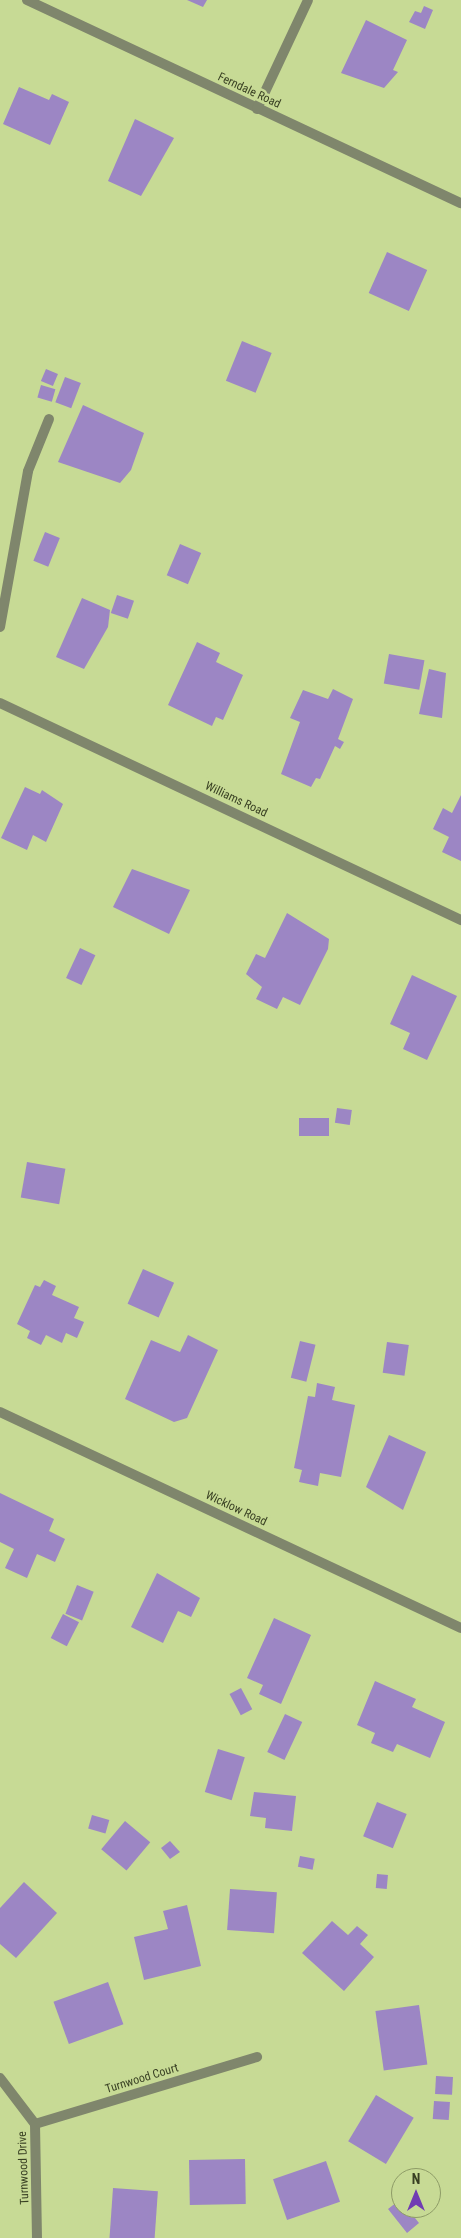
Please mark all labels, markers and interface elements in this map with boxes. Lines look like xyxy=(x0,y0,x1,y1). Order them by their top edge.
street label: Ferndale Road xyxy=(215,70,283,112)
street label: Williams Road xyxy=(202,779,270,821)
street label: Wicklow Road xyxy=(203,1488,269,1530)
street label: Turnwood Court xyxy=(104,2061,180,2097)
street label: Turnwood Drive xyxy=(16,2131,32,2205)
north arrow xyxy=(391,2168,441,2218)
text: N xyxy=(412,2171,420,2187)

